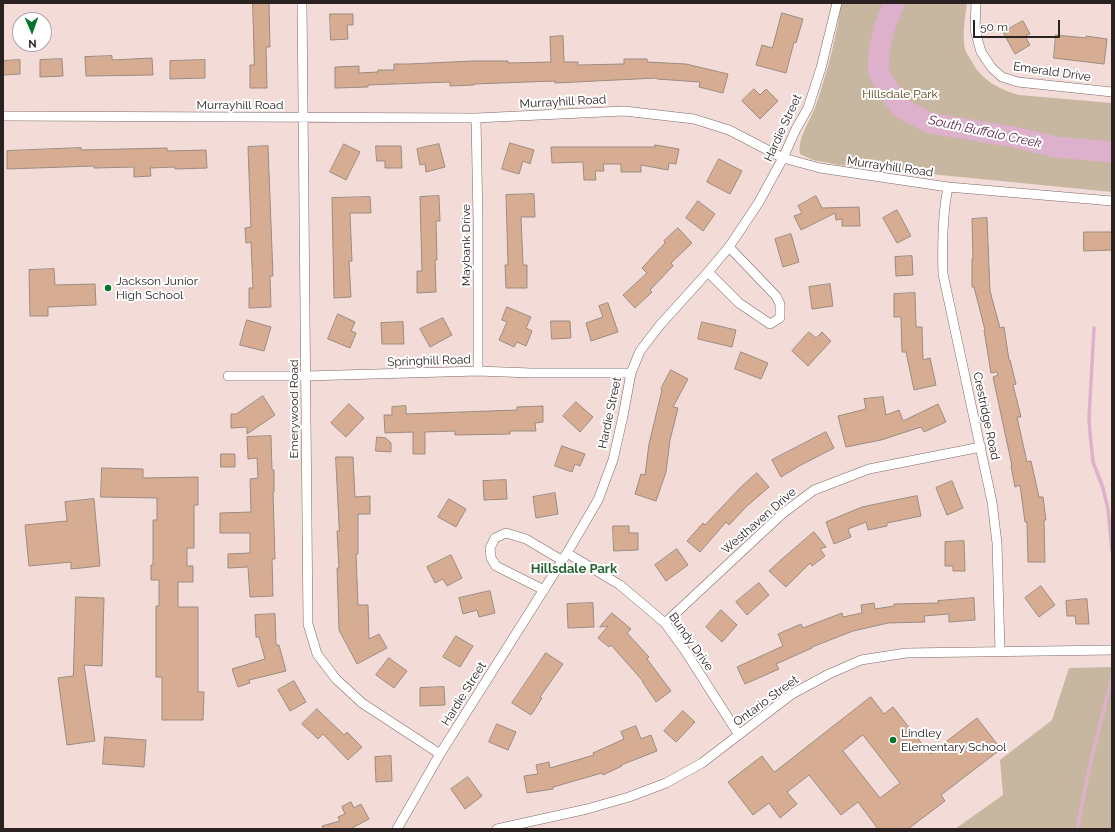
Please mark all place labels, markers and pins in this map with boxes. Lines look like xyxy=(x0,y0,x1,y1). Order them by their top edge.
place label: Jackson Junior High School xyxy=(116,274,198,302)
marker: Jackson Junior High School xyxy=(103,283,113,293)
place label: Lindley Elementary School xyxy=(901,726,1006,754)
marker: Lindley Elementary School xyxy=(888,735,898,745)

